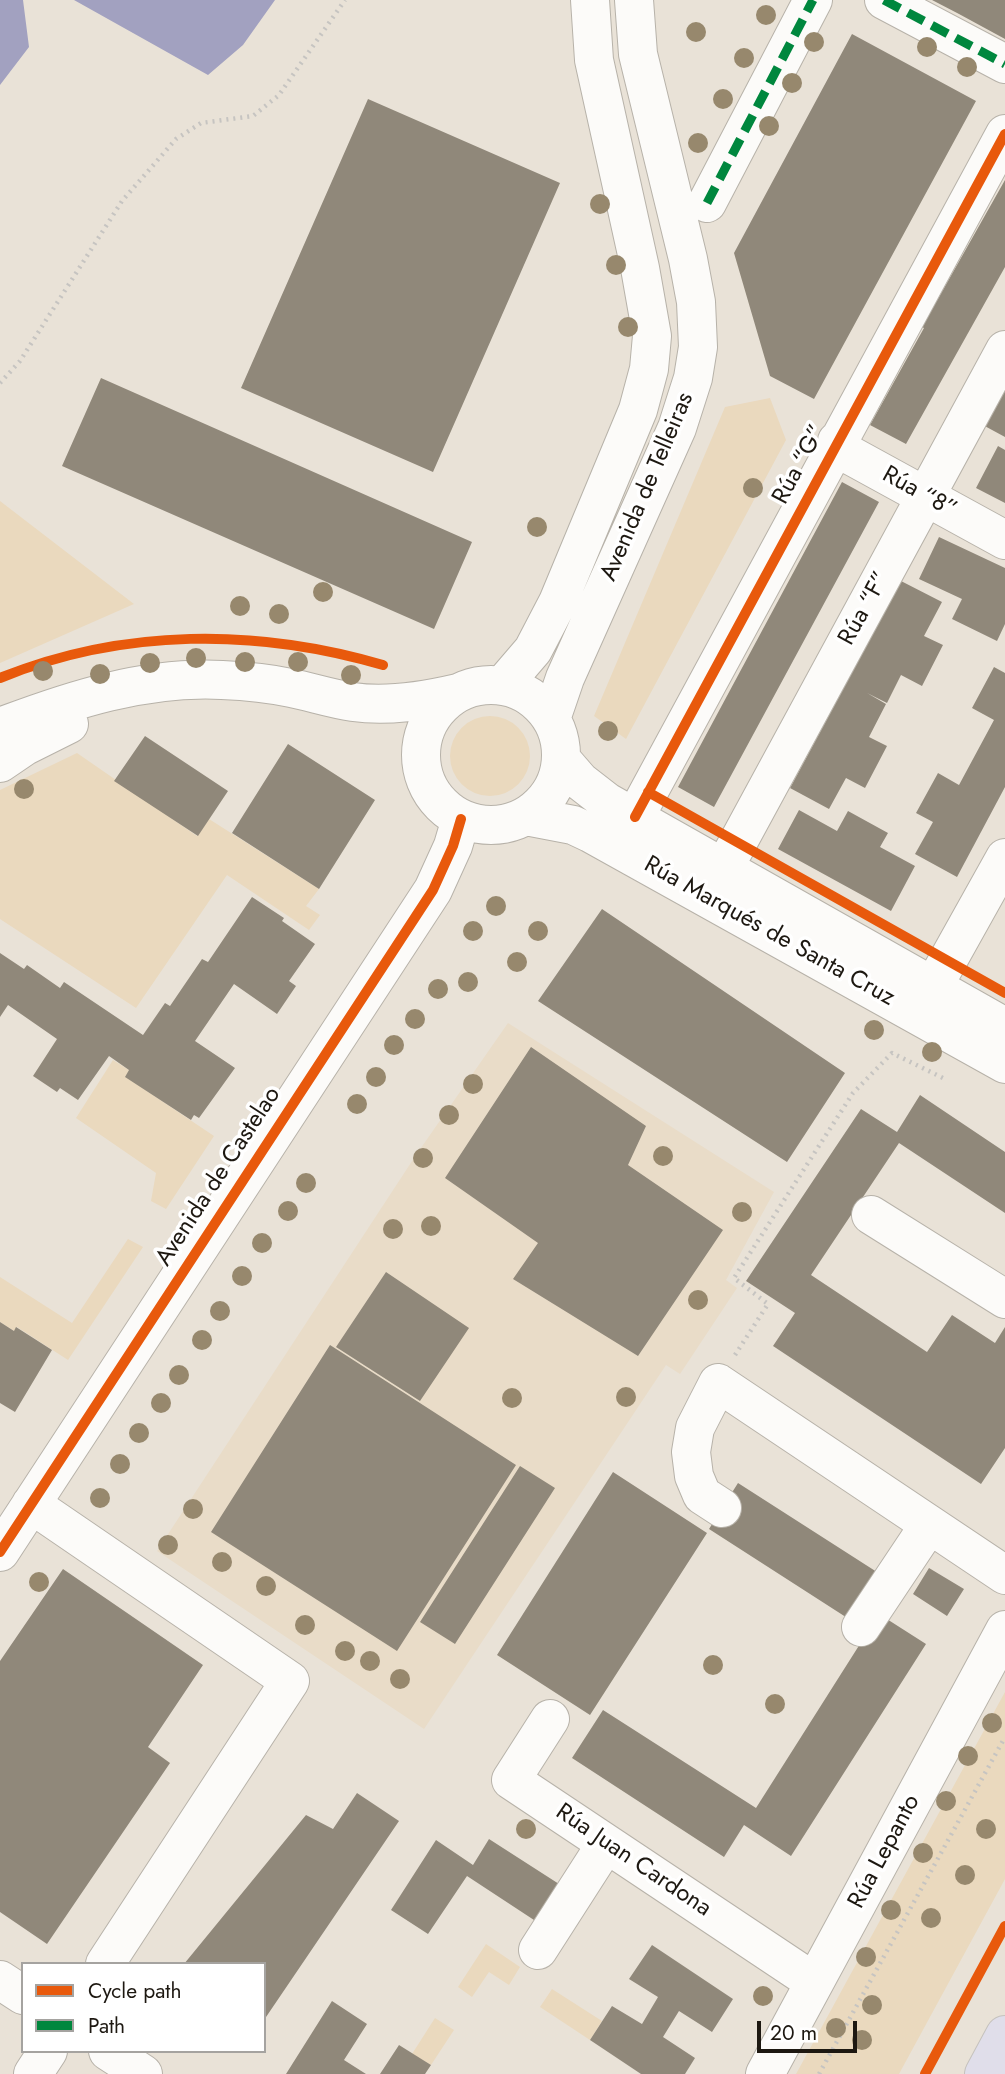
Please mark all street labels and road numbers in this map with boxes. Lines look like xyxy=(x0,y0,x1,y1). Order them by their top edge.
street label: Avenida de Telleiras xyxy=(595,388,701,586)
street label: Rúa “G” xyxy=(767,421,833,509)
street label: Rúa “8” xyxy=(877,461,961,525)
street label: Rúa “F” xyxy=(833,567,897,651)
street label: Rúa Marqués de Santa Cruz xyxy=(638,851,900,1013)
street label: Avenida de Castelao xyxy=(150,1082,288,1272)
street label: Rúa Lepanto xyxy=(843,1790,927,1914)
street label: Rúa Juan Cardona xyxy=(550,1798,716,1924)

